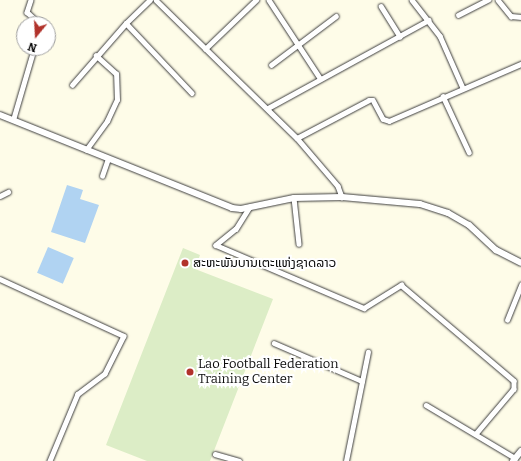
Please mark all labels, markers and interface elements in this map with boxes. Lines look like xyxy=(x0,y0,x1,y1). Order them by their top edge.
north arrow xyxy=(16,16,56,56)
text: N xyxy=(26,39,38,54)
place label: ສະຫະພັນບານເຕະແຫ່ງຊາດລາວ xyxy=(193,255,336,271)
marker: ສະຫະພັນບານເຕະແຫ່ງຊາດລາວ xyxy=(180,258,190,268)
place label: Lao Football Federation Training Center xyxy=(198,357,339,388)
marker: Lao Football Federation Training Center xyxy=(185,367,195,377)

